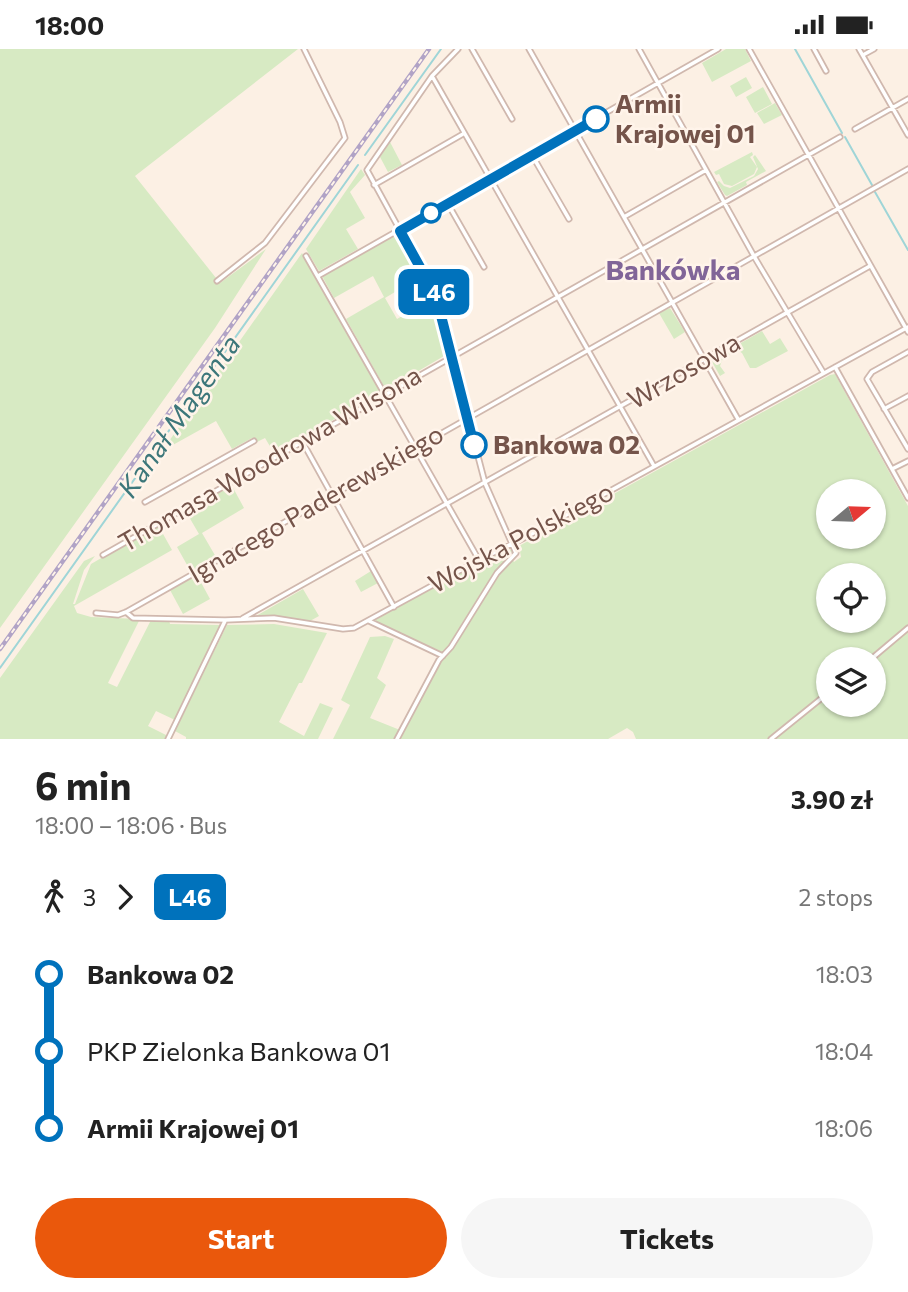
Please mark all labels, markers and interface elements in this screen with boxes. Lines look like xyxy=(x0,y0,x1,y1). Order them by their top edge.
text: 18:00 xyxy=(35,9,104,40)
place label: Armii Krajowej 01 xyxy=(615,87,755,148)
marker: Armii Krajowej 01 xyxy=(583,106,609,132)
unlabelled marker xyxy=(421,203,441,223)
district label: Bankówka xyxy=(605,252,741,286)
line badge: L46 xyxy=(394,269,474,315)
text: L46 xyxy=(412,277,456,306)
street label: Wrzosowa xyxy=(621,325,745,414)
water label: Kanał Magenta xyxy=(109,327,247,503)
street label: Thomasa Woodrowa Wilsona xyxy=(112,358,426,557)
street label: Ignacego Paderewskiego xyxy=(182,417,448,588)
place label: Bankowa 02 xyxy=(493,428,640,459)
marker: Bankowa 02 xyxy=(461,432,487,458)
street label: Wojska Polskiego xyxy=(422,475,618,598)
north arrow xyxy=(816,479,886,549)
map controls xyxy=(816,479,886,717)
button: locate xyxy=(816,563,886,633)
button: layers xyxy=(816,647,886,717)
text: 6 min xyxy=(35,761,131,808)
text: 3.90 zł xyxy=(791,783,873,814)
text: 18:00 – 18:06 · Bus xyxy=(35,811,227,839)
icon: walk xyxy=(35,878,73,916)
icon: forward xyxy=(106,878,144,916)
text: L46 xyxy=(168,882,212,911)
text: 3 xyxy=(83,883,96,911)
text: 2 stops xyxy=(799,883,873,911)
text: Bankowa 02 xyxy=(87,958,234,989)
text: 18:03 xyxy=(816,960,873,988)
text: PKP Zielonka Bankowa 01 xyxy=(87,1035,391,1066)
text: 18:04 xyxy=(815,1037,873,1065)
text: Armii Krajowej 01 xyxy=(87,1112,299,1143)
text: 18:06 xyxy=(815,1114,873,1142)
button: Start xyxy=(35,1198,447,1278)
button: Tickets xyxy=(461,1198,873,1278)

